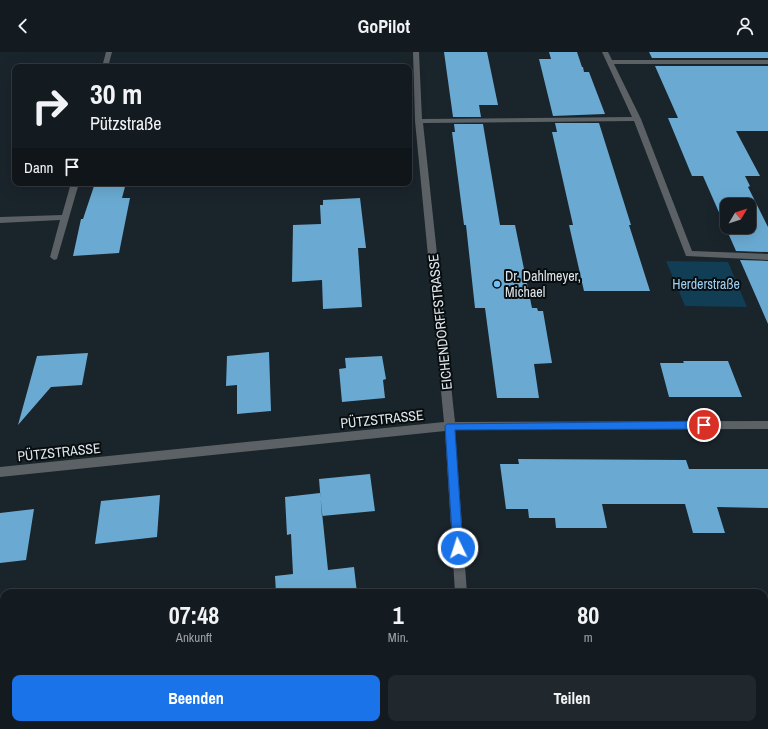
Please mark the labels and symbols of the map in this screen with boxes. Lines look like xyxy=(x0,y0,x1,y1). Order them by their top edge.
north arrow xyxy=(720,198,756,234)
street label: EICHENDORFFSTRASSE xyxy=(424,253,456,391)
place label: Dr. Dahlmeyer, Michael xyxy=(505,267,581,301)
park label: Herderstraße xyxy=(672,275,740,293)
marker: Dr. Dahlmeyer, Michael xyxy=(492,279,502,289)
street label: PÜTZSTRASSE xyxy=(339,406,425,432)
pin xyxy=(687,408,721,442)
street label: PÜTZSTRASSE xyxy=(16,439,102,465)
position arrow xyxy=(437,527,479,569)

